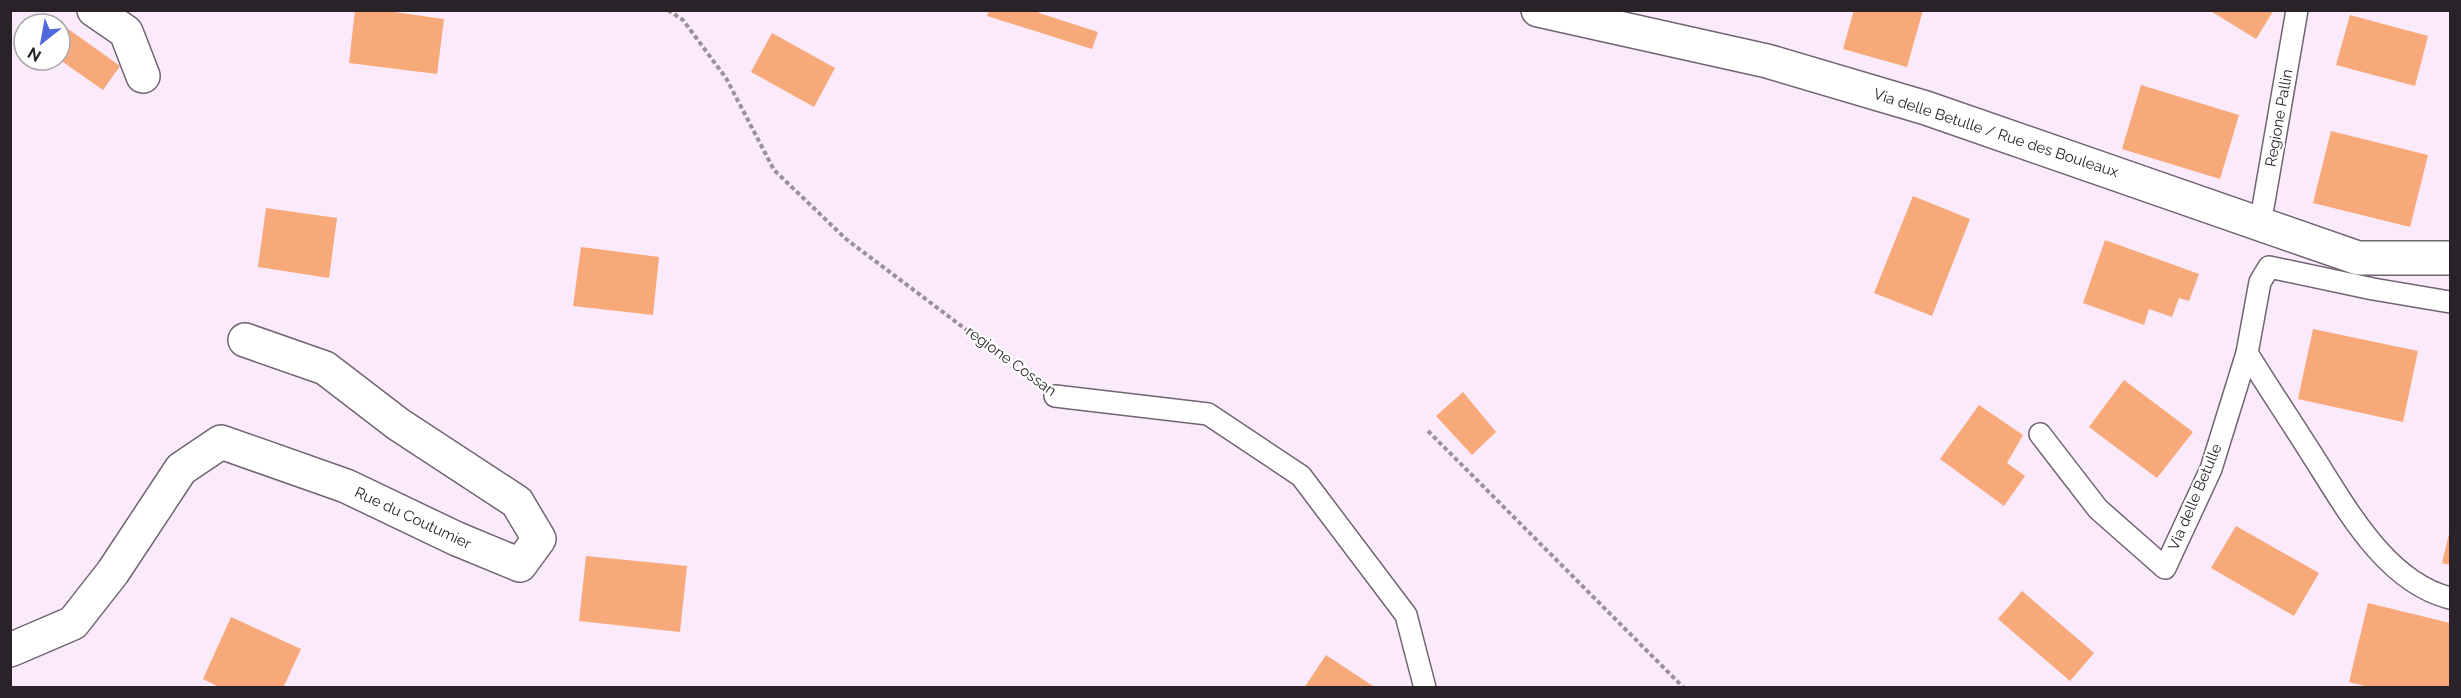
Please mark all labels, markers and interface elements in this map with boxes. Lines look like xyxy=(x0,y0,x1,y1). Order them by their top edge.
north arrow xyxy=(12,12,72,72)
text: N xyxy=(24,43,45,66)
street label: Regione Pallin xyxy=(2262,68,2296,168)
street label: Via delle Betulle / Rue des Bouleaux xyxy=(1871,85,2121,181)
street label: regione Cossan xyxy=(962,322,1060,400)
street label: Via delle Betulle xyxy=(2164,441,2226,553)
street label: Rue du Coutumier xyxy=(352,483,475,553)

